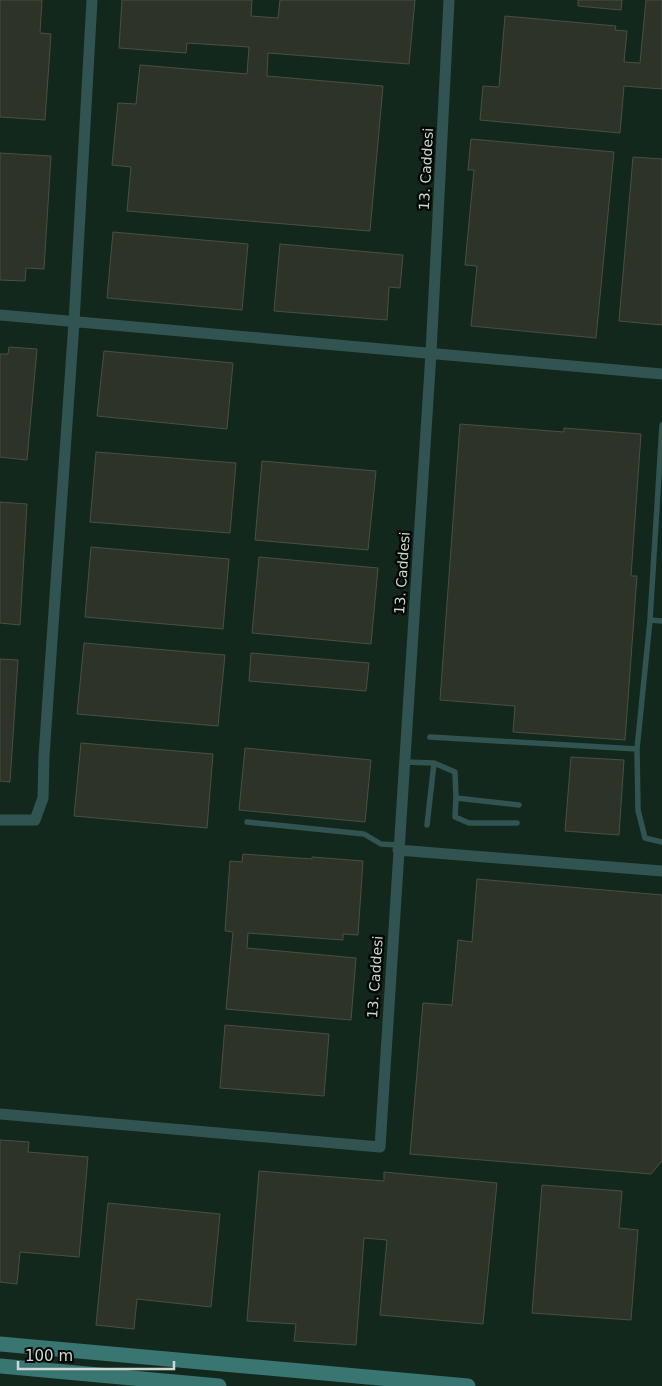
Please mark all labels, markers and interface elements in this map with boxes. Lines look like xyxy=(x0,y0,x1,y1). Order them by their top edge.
street label: 13. Caddesi xyxy=(416,127,436,211)
street label: 13. Caddesi xyxy=(391,531,413,615)
street label: 13. Caddesi xyxy=(364,935,386,1019)
scale bar xyxy=(18,1338,174,1370)
text: 100 m xyxy=(25,1347,73,1365)

